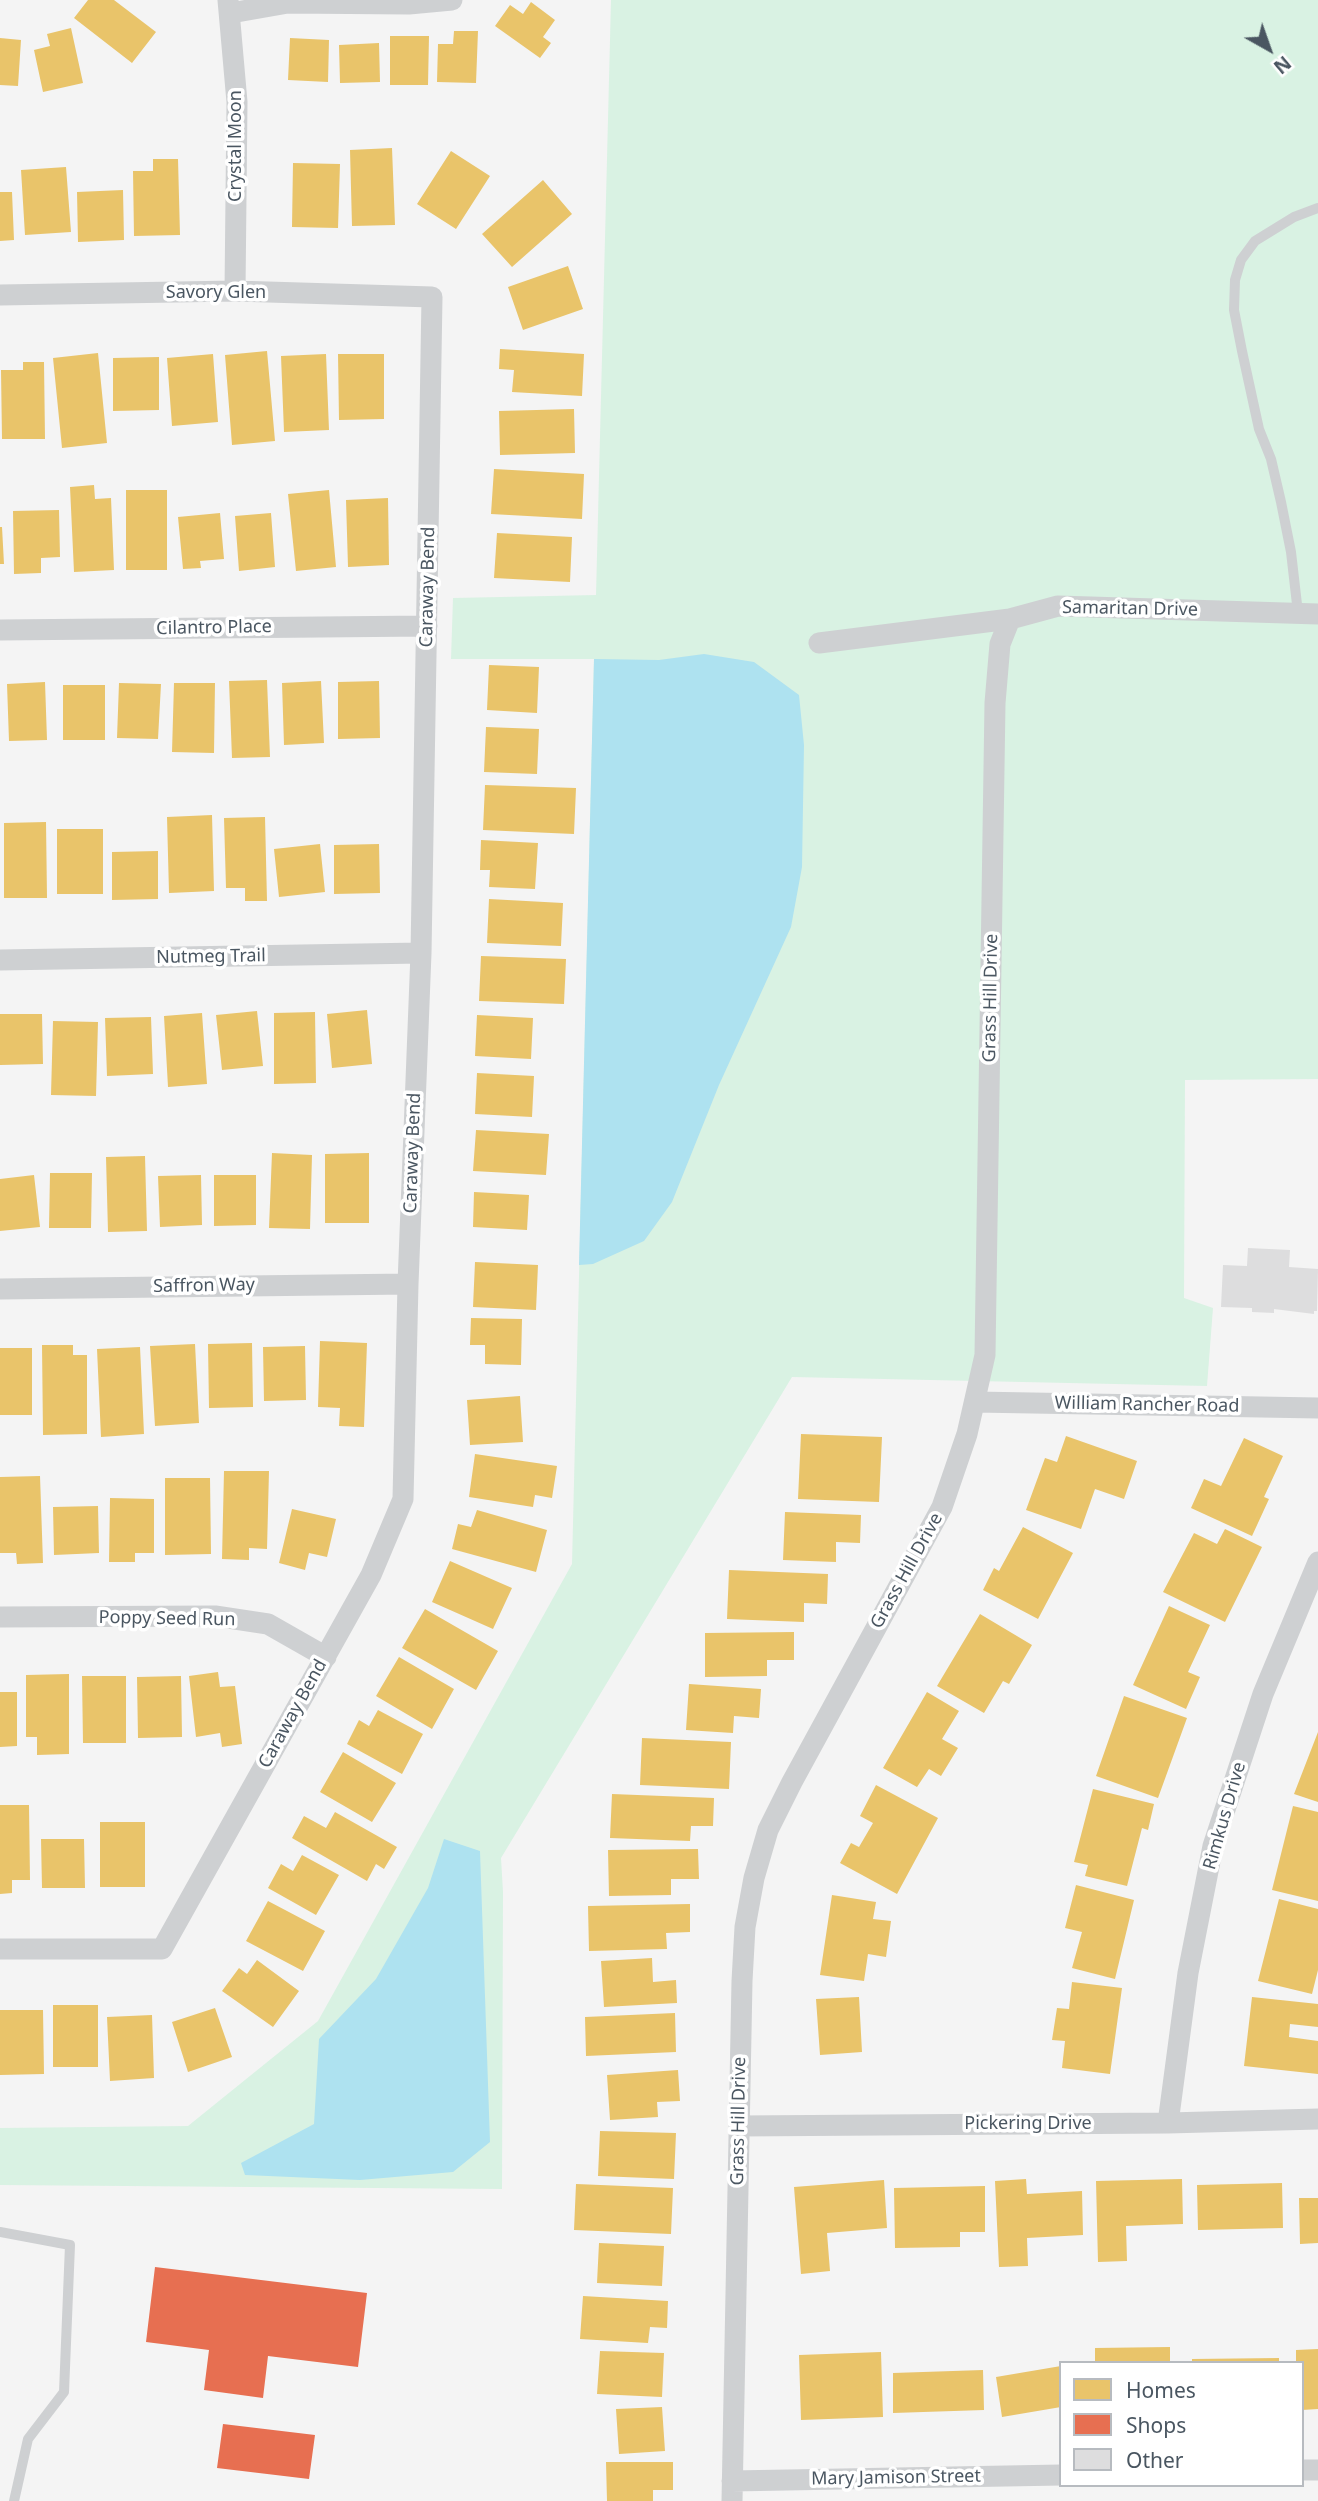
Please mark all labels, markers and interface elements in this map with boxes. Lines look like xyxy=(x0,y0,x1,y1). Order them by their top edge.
north arrow xyxy=(1234,14,1304,84)
text: N xyxy=(1268,50,1297,80)
street label: Crystal Moon xyxy=(225,90,247,202)
street label: Savory Glen xyxy=(166,282,266,304)
street label: Caraway Bend xyxy=(416,526,440,648)
street label: Samaritan Drive xyxy=(1062,597,1198,621)
street label: Cilantro Place xyxy=(156,616,272,640)
street label: Grass Hill Drive xyxy=(979,933,1003,1063)
street label: Nutmeg Trail xyxy=(156,945,266,969)
street label: Caraway Bend xyxy=(400,1092,426,1214)
street label: Saffron Way xyxy=(153,1274,255,1298)
street label: William Rancher Road xyxy=(1055,1393,1239,1417)
street label: Grass Hill Drive xyxy=(866,1509,948,1633)
street label: Poppy Seed Run xyxy=(98,1607,236,1631)
street label: Caraway Bend xyxy=(254,1656,332,1772)
street label: Rimkus Drive xyxy=(1199,1760,1251,1872)
street label: Grass Hill Drive xyxy=(727,2056,751,2186)
street label: Pickering Drive xyxy=(964,2113,1092,2135)
legend xyxy=(1059,2361,1304,2487)
text: Homes xyxy=(1126,2376,1196,2404)
text: Shops xyxy=(1126,2411,1186,2439)
text: Other xyxy=(1126,2446,1183,2474)
street label: Mary Jamison Street xyxy=(811,2466,981,2490)

